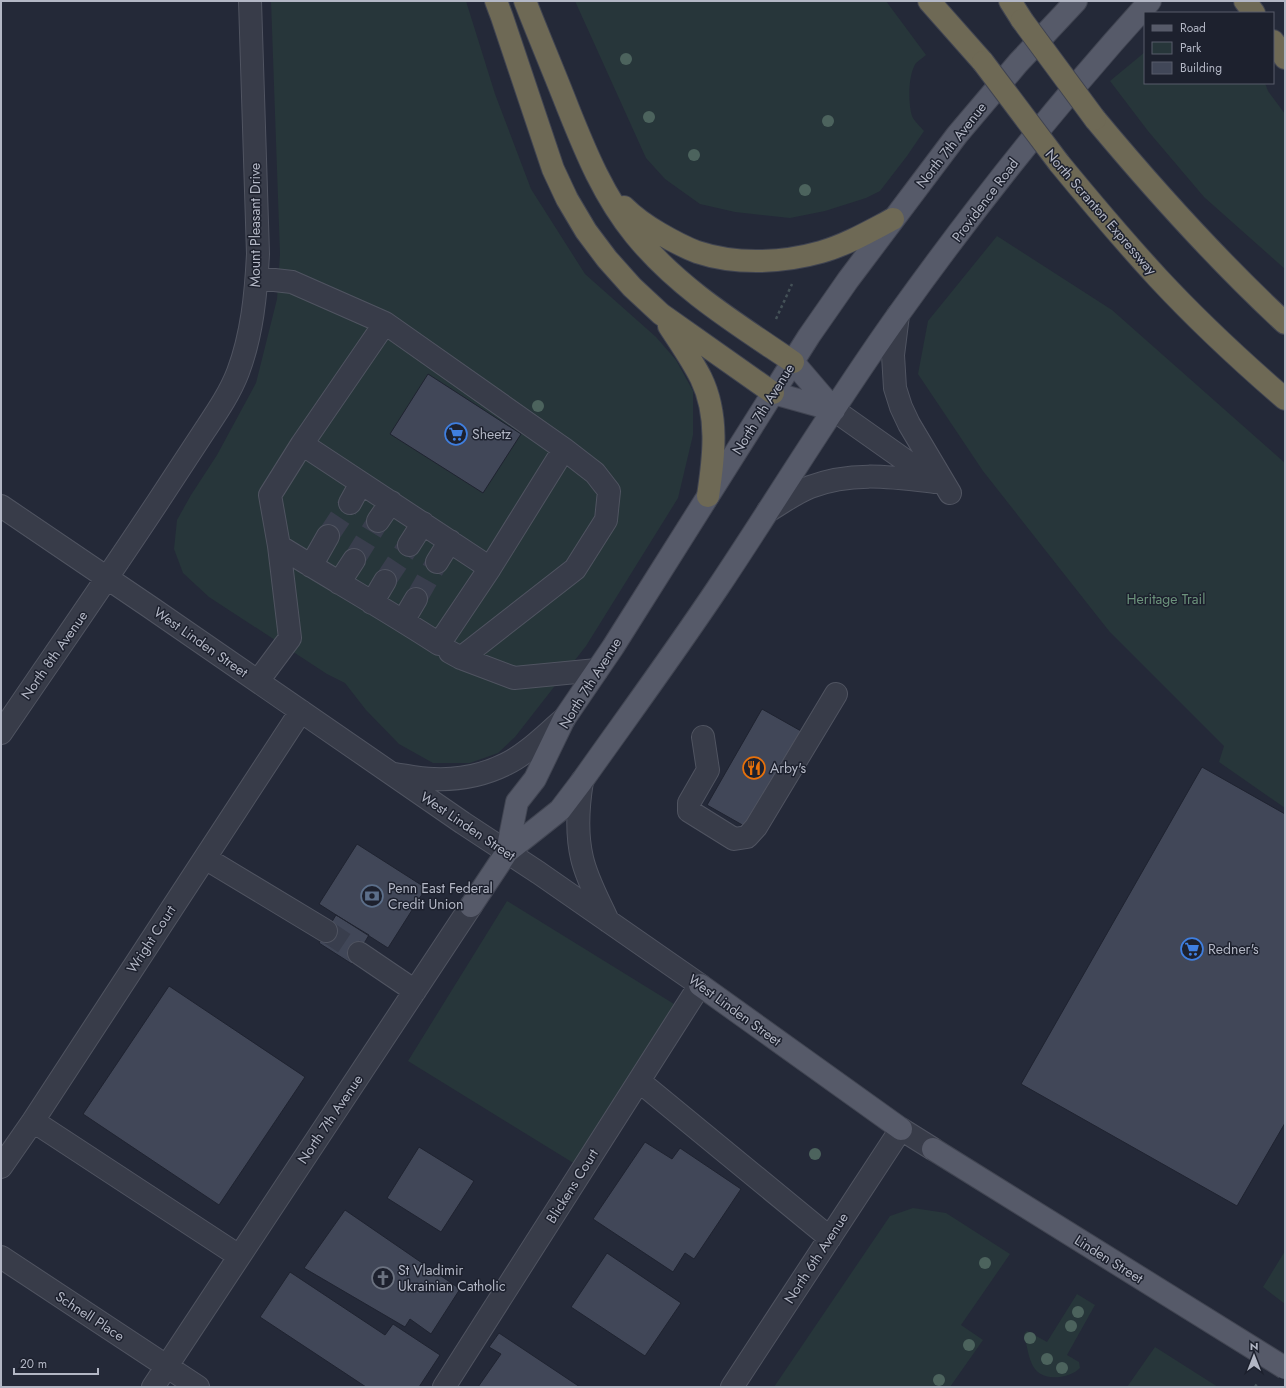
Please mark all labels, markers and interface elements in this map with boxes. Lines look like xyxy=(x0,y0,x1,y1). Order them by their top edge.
legend xyxy=(1144,12,1274,84)
text: Road xyxy=(1180,19,1206,37)
text: Park xyxy=(1180,39,1202,57)
text: Building xyxy=(1180,59,1222,77)
street label: North 7th Avenue xyxy=(911,98,991,192)
street label: North Scranton Expressway xyxy=(1041,145,1162,280)
street label: Providence Road xyxy=(947,154,1023,246)
street label: Mount Pleasant Drive xyxy=(245,163,265,287)
street label: North 7th Avenue xyxy=(727,360,799,458)
supermarket icon: Sheetz xyxy=(443,421,469,447)
place label: Sheetz xyxy=(472,424,512,444)
park label: Heritage Trail xyxy=(1127,589,1205,609)
street label: West Linden Street xyxy=(150,602,253,682)
street label: North 8th Avenue xyxy=(16,607,92,703)
street label: North 7th Avenue xyxy=(554,634,626,732)
restaurant icon: Arby's xyxy=(741,755,767,781)
place label: Arby's xyxy=(770,758,807,778)
street label: West Linden Street xyxy=(417,787,520,866)
place label: Penn East Federal Credit Union xyxy=(388,878,493,914)
bank icon: Penn East Federal Credit Union xyxy=(359,883,385,909)
street label: Wright Court xyxy=(122,901,181,977)
supermarket icon: Redner's xyxy=(1179,936,1205,962)
place label: Redner's xyxy=(1208,939,1259,959)
street label: West Linden Street xyxy=(684,969,786,1051)
street label: North 7th Avenue xyxy=(293,1070,367,1168)
street label: Blickens Court xyxy=(541,1144,603,1227)
street label: North 6th Avenue xyxy=(779,1209,853,1307)
street label: Linden Street xyxy=(1071,1230,1148,1288)
place label: St Vladimir Ukrainian Catholic xyxy=(398,1260,506,1296)
church icon: St Vladimir Ukrainian Catholic xyxy=(370,1265,396,1291)
street label: Schnell Place xyxy=(52,1286,128,1346)
north arrow xyxy=(1234,1336,1274,1376)
text: N xyxy=(1250,1338,1258,1354)
scale bar xyxy=(14,1350,98,1376)
text: 20 m xyxy=(20,1355,47,1373)

